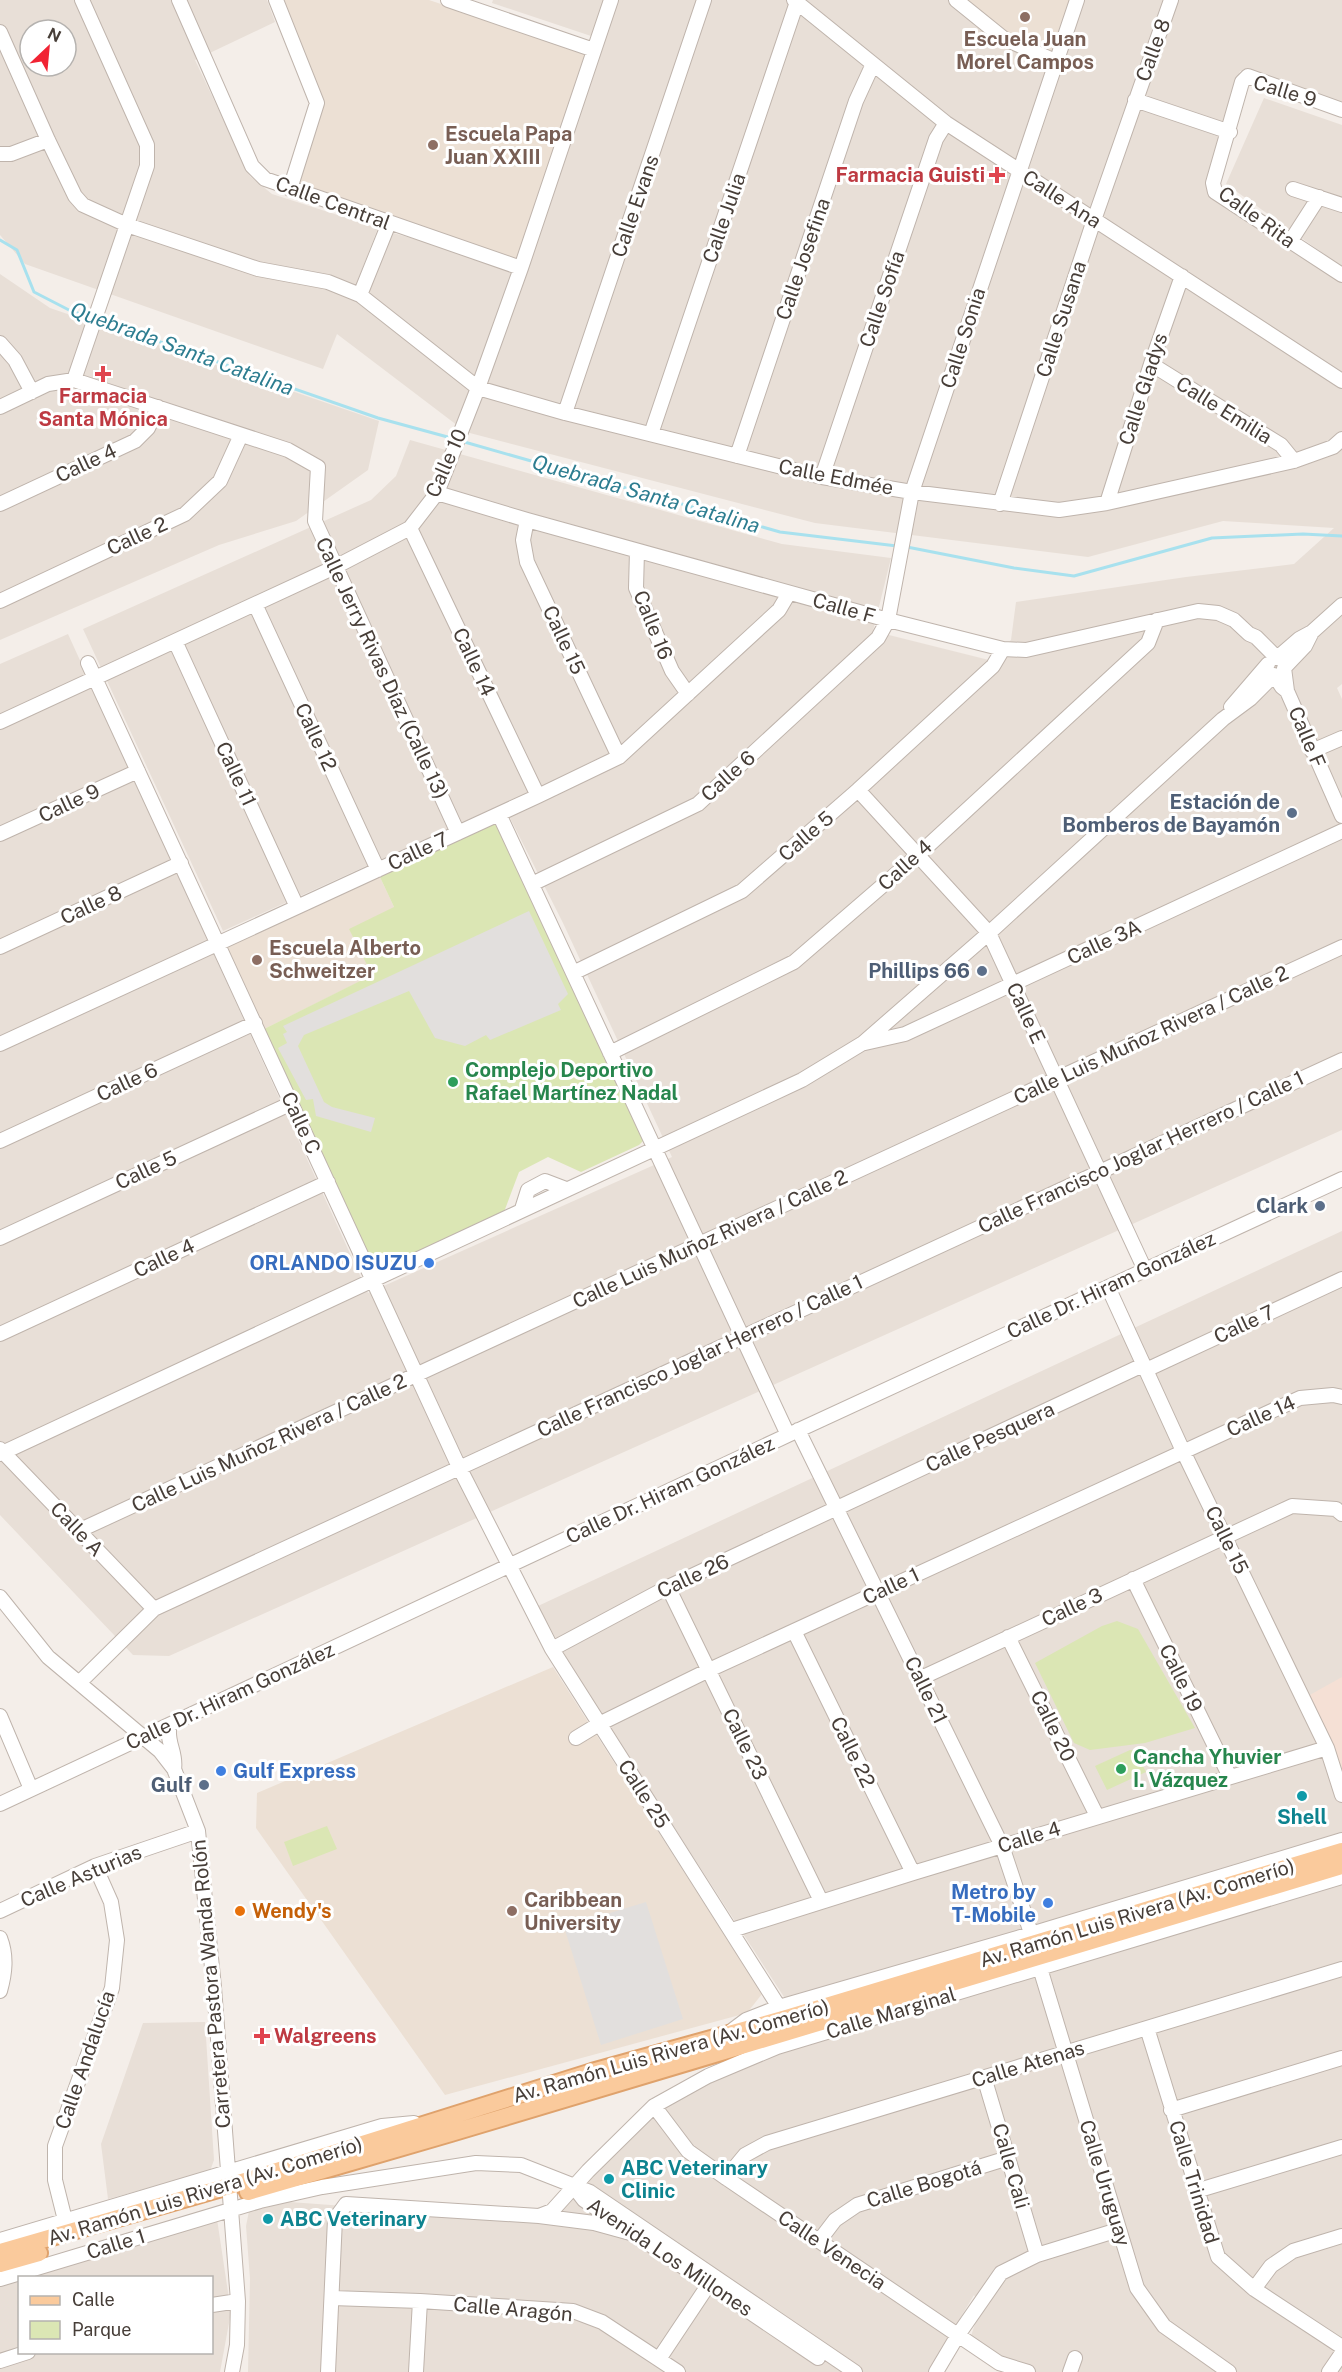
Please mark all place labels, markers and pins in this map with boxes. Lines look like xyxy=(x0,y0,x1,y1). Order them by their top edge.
marker: Escuela Juan Morel Campos xyxy=(1018,10,1032,24)
place label: Escuela Juan Morel Campos xyxy=(956,27,1094,74)
place label: Escuela Papa Juan XXIII xyxy=(445,122,572,169)
marker: Escuela Papa Juan XXIII xyxy=(426,138,440,152)
place label: Farmacia Guisti xyxy=(835,163,985,187)
marker: Farmacia Guisti xyxy=(990,168,1004,182)
marker: Farmacia Santa Mónica xyxy=(96,367,110,381)
place label: Farmacia Santa Mónica xyxy=(38,384,168,431)
place label: Estación de Bomberos de Bayamón xyxy=(1062,790,1280,837)
marker: Estación de Bomberos de Bayamón xyxy=(1285,806,1299,820)
place label: Escuela Alberto Schweitzer xyxy=(269,936,421,983)
marker: Escuela Alberto Schweitzer xyxy=(250,953,264,967)
place label: Phillips 66 xyxy=(868,959,970,983)
marker: Phillips 66 xyxy=(975,964,989,978)
place label: Complejo Deportivo Rafael Martínez Nadal xyxy=(465,1058,678,1105)
marker: Complejo Deportivo Rafael Martínez Nadal xyxy=(446,1075,460,1089)
place label: Clark xyxy=(1256,1194,1308,1218)
marker: Clark xyxy=(1313,1199,1327,1213)
place label: ORLANDO ISUZU xyxy=(249,1251,417,1275)
marker: ORLANDO ISUZU xyxy=(422,1256,436,1270)
place label: Cancha Yhuvier I. Vázquez xyxy=(1133,1745,1281,1792)
place label: Gulf Express xyxy=(233,1759,356,1783)
marker: Cancha Yhuvier I. Vázquez xyxy=(1114,1762,1128,1776)
marker: Gulf Express xyxy=(214,1764,228,1778)
place label: Gulf xyxy=(151,1773,192,1797)
marker: Gulf xyxy=(197,1778,211,1792)
marker: Shell xyxy=(1295,1789,1309,1803)
place label: Shell xyxy=(1277,1805,1327,1829)
place label: Metro by T-Mobile xyxy=(951,1880,1036,1927)
place label: Caribbean University xyxy=(524,1888,622,1935)
marker: Metro by T-Mobile xyxy=(1041,1896,1055,1910)
place label: Wendy's xyxy=(252,1899,332,1923)
marker: Wendy's xyxy=(233,1904,247,1918)
marker: Caribbean University xyxy=(505,1904,519,1918)
place label: Walgreens xyxy=(274,2024,377,2048)
marker: Walgreens xyxy=(255,2029,269,2043)
place label: ABC Veterinary Clinic xyxy=(621,2156,768,2203)
marker: ABC Veterinary Clinic xyxy=(602,2172,616,2186)
place label: ABC Veterinary xyxy=(280,2207,427,2231)
marker: ABC Veterinary xyxy=(261,2212,275,2226)

